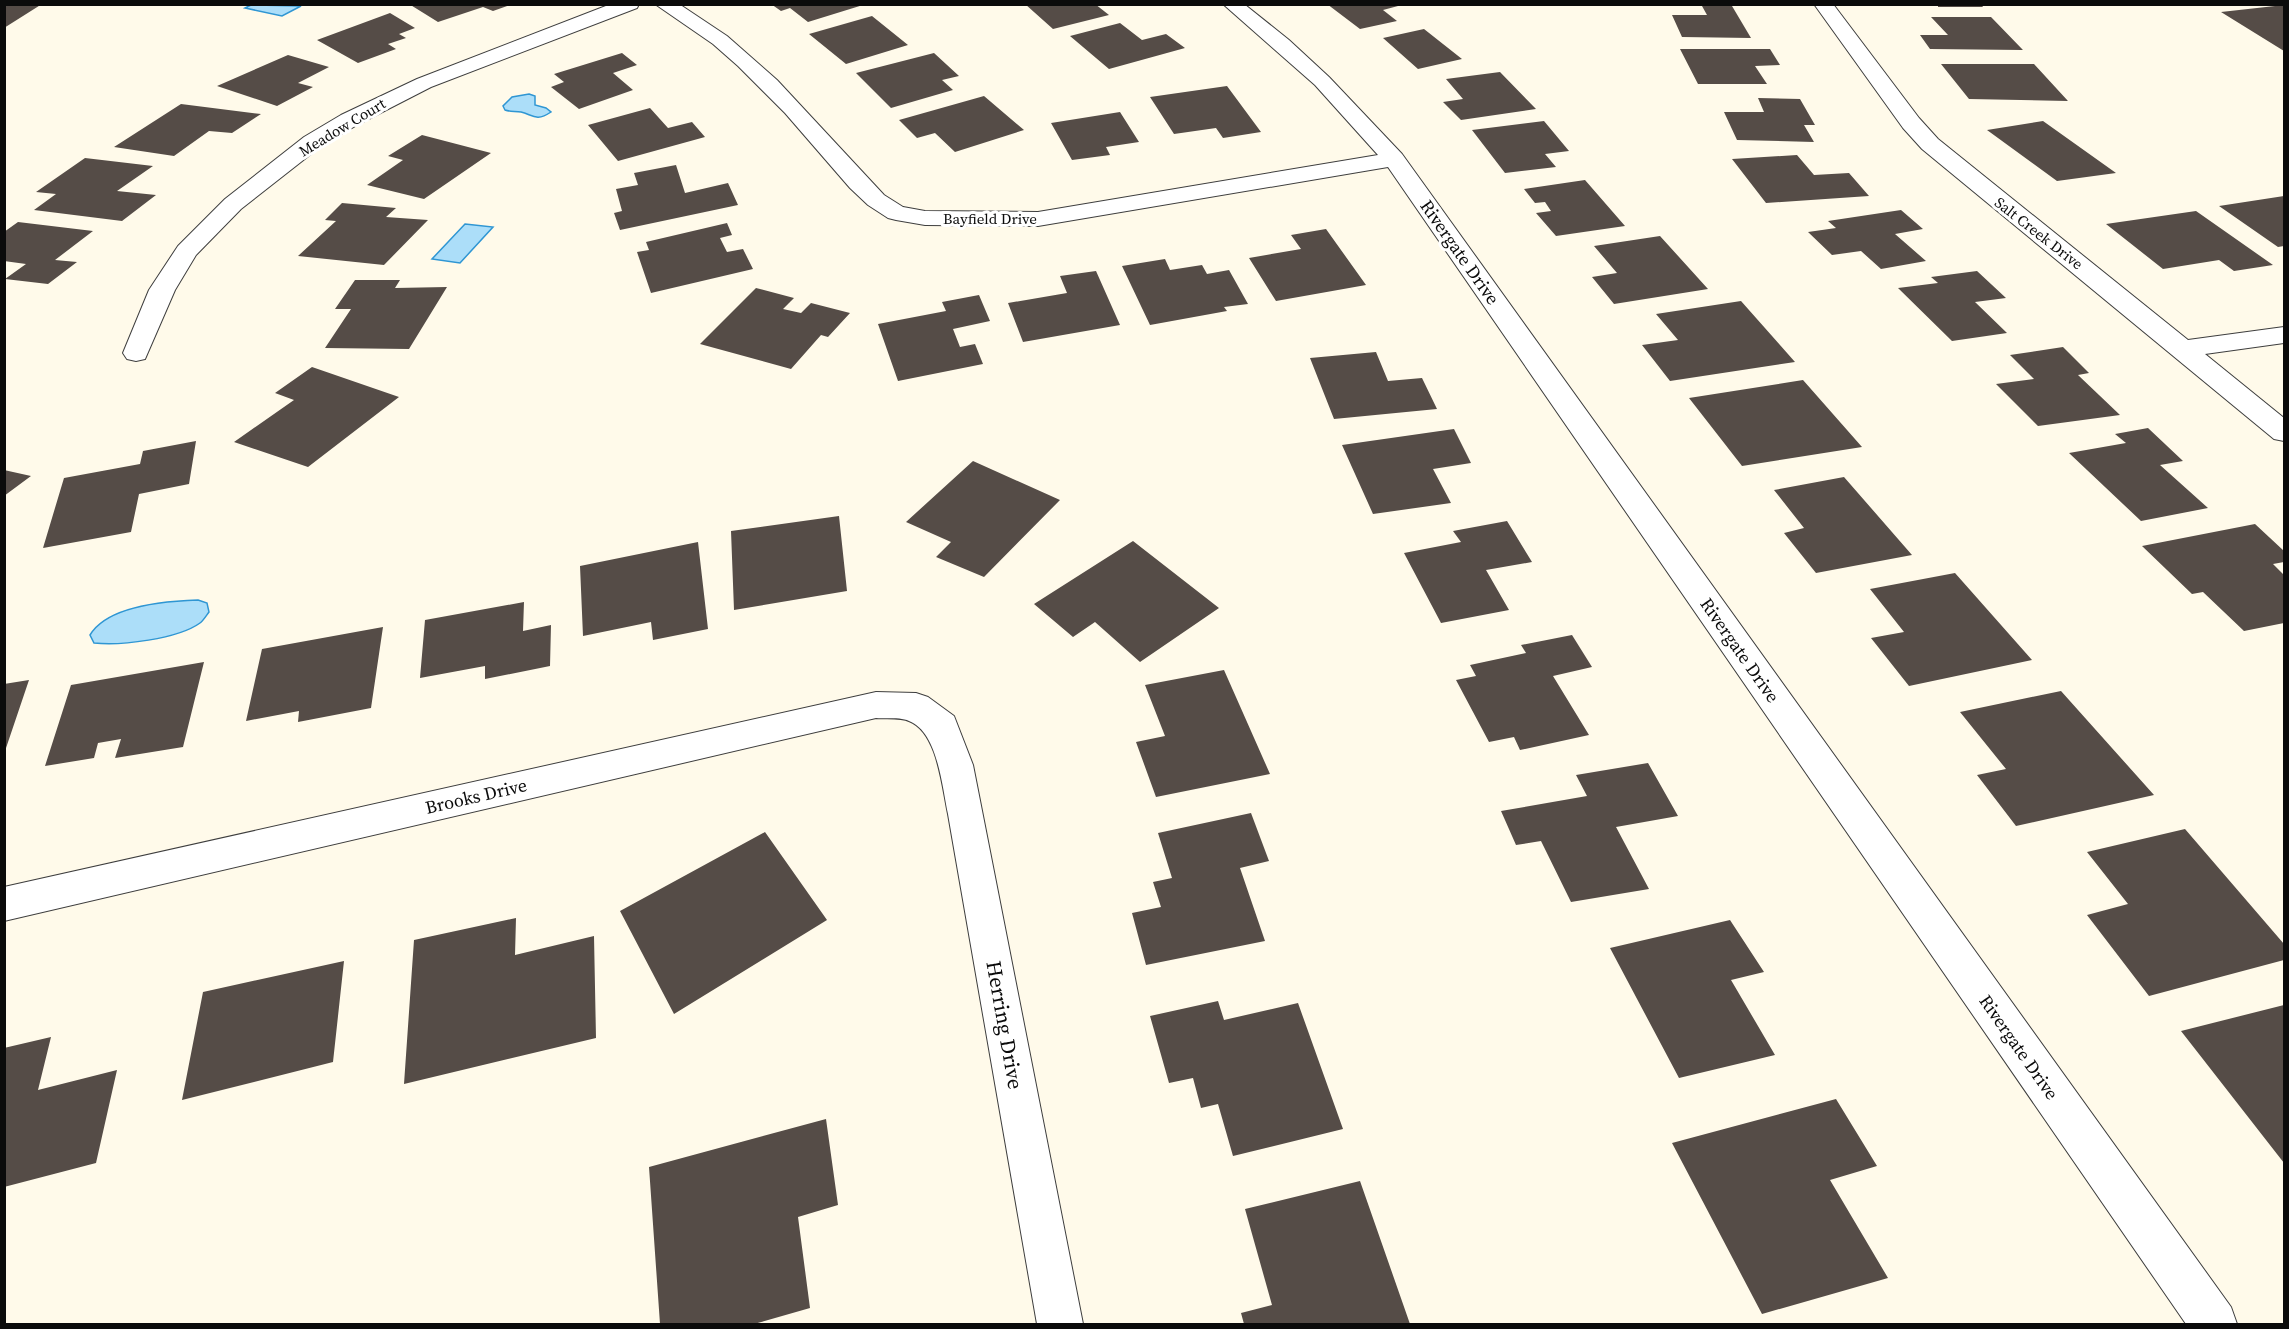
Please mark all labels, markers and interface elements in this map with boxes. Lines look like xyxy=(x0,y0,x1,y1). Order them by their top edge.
street label: Meadow Court xyxy=(295,93,389,161)
street label: Salt Creek Drive xyxy=(1990,192,2088,274)
street label: Rivergate Drive xyxy=(1415,194,1505,310)
street label: Bayfield Drive xyxy=(943,208,1037,229)
street label: Rivergate Drive xyxy=(1695,592,1785,708)
street label: Brooks Drive xyxy=(423,772,529,820)
street label: Herring Drive xyxy=(979,958,1031,1092)
street label: Rivergate Drive xyxy=(1974,989,2064,1105)

